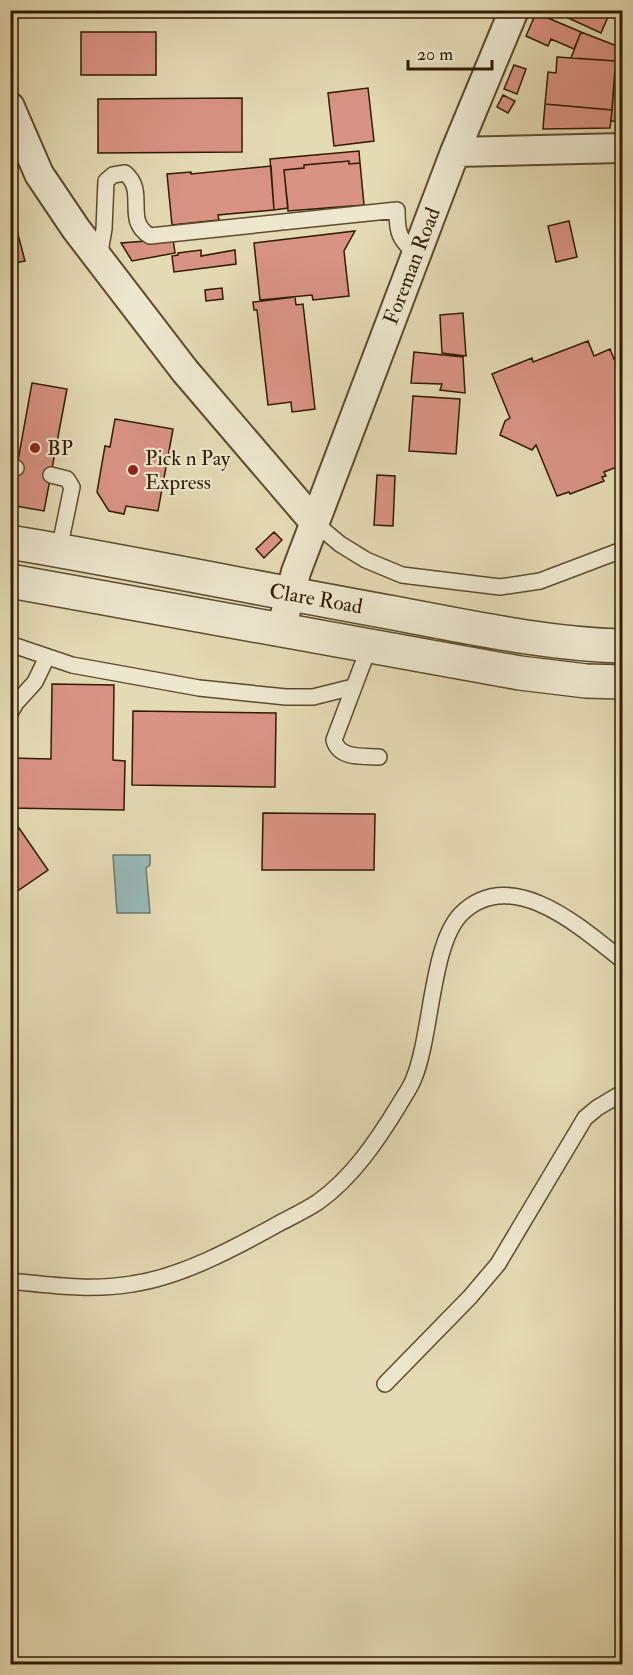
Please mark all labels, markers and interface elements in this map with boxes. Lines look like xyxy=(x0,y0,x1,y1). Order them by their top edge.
scale bar xyxy=(408,33,492,71)
text: 20 m xyxy=(417,43,453,66)
street label: Foreman Road xyxy=(377,203,447,328)
place label: BP xyxy=(47,435,73,462)
marker: BP xyxy=(28,441,42,455)
place label: Pick n Pay Express xyxy=(145,445,231,496)
marker: Pick n Pay Express xyxy=(126,463,140,477)
street label: Clare Road xyxy=(267,578,365,621)

